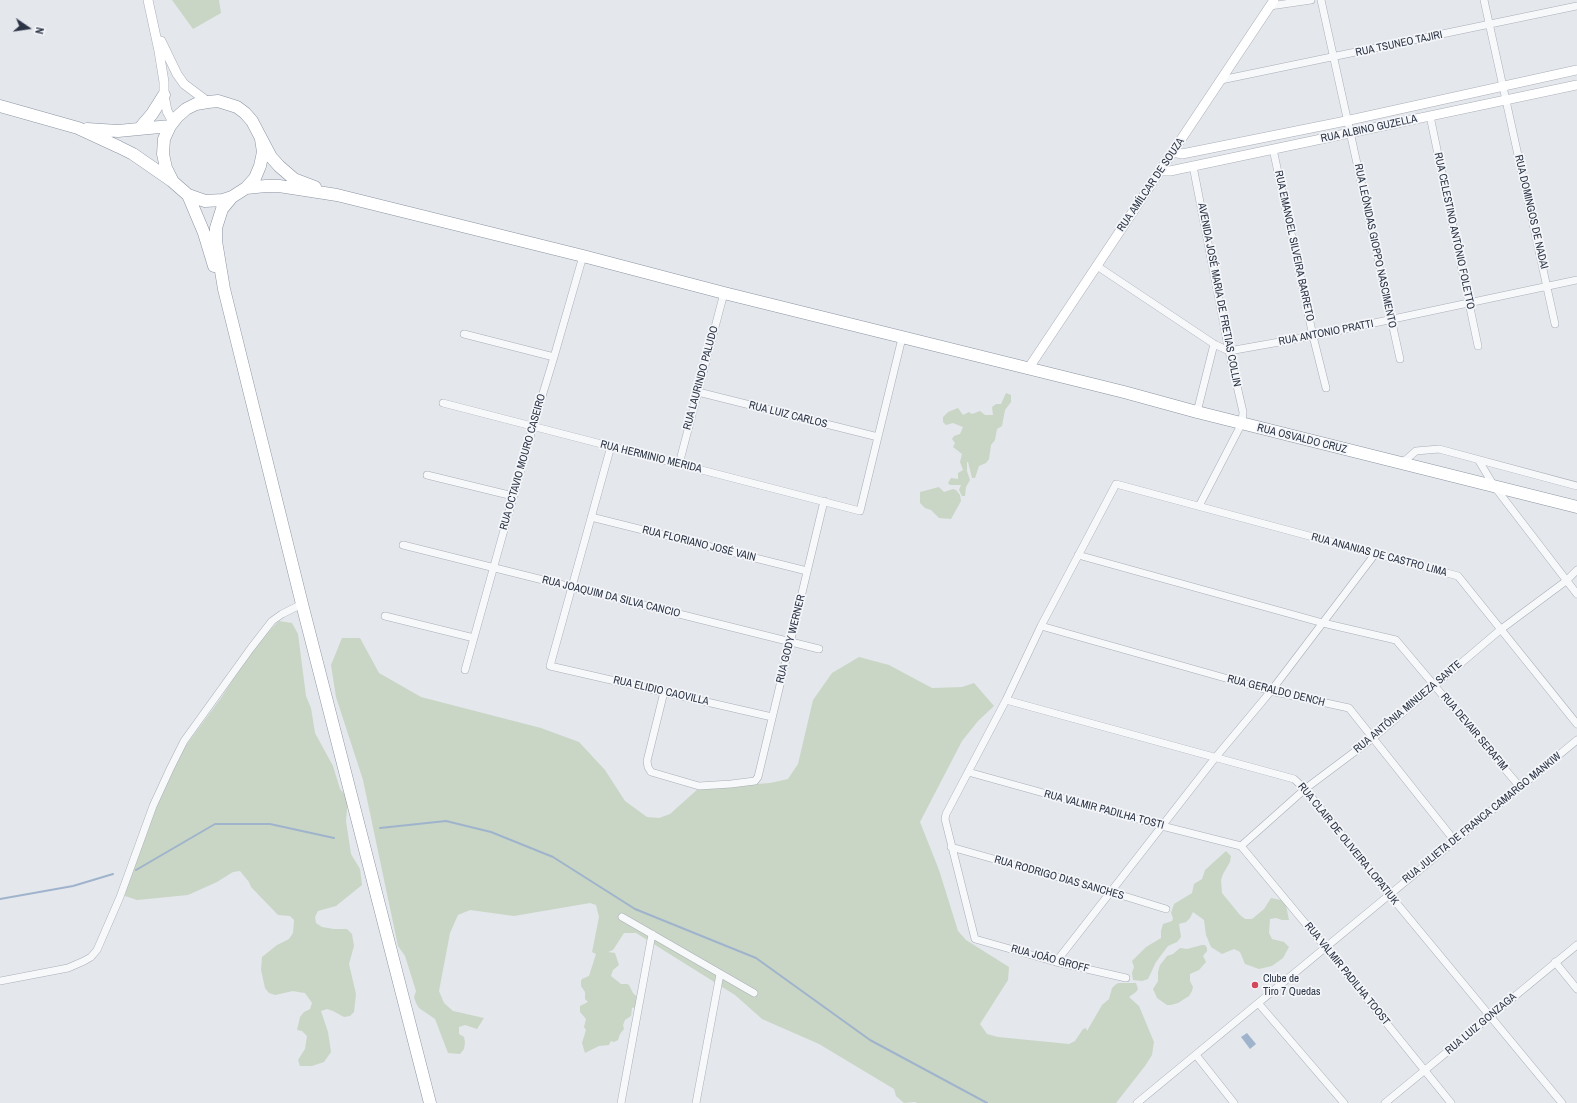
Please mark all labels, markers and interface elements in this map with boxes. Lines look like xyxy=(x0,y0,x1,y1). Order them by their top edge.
north arrow xyxy=(8,8,48,48)
text: N xyxy=(32,26,47,35)
street label: RUA TSUNEO TAJIRI xyxy=(1354,28,1444,60)
street label: RUA ALBINO GUZELLA xyxy=(1320,112,1418,146)
street label: RUA AMÍLCAR DE SOUZA xyxy=(1115,136,1187,234)
street label: RUA CELESTINO ANTÔNIO FOLETTO xyxy=(1431,151,1477,311)
street label: RUA DOMINGOS DE NADAI xyxy=(1511,154,1551,270)
street label: RUA LEÔNIDAS GIOPPO NASCIMENTO xyxy=(1351,163,1399,329)
street label: RUA EMANOEL SILVEIRA BARRETO xyxy=(1272,169,1316,323)
street label: AVENIDA JOSÉ MARIA DE FRETIAS COLLIN xyxy=(1195,202,1243,388)
street label: RUA ANTONIO PRATTI xyxy=(1277,317,1375,349)
street label: RUA LAURINDO PALUDO xyxy=(681,325,721,431)
street label: RUA OCTAVIO MOURO CASEIRO xyxy=(497,392,549,532)
street label: RUA LUIZ CARLOS xyxy=(747,399,829,431)
street label: RUA OSVALDO CRUZ xyxy=(1256,421,1348,457)
street label: RUA HERMINIO MERIDA xyxy=(599,438,703,476)
street label: RUA FLORIANO JOSÉ VAIN xyxy=(641,523,757,565)
street label: RUA ANANIAS DE CASTRO LIMA xyxy=(1310,531,1448,579)
street label: RUA JOAQUIM DA SILVA CANCIO xyxy=(540,573,682,621)
street label: RUA GODY WERNER xyxy=(774,593,808,685)
street label: RUA ANTÔNIA MINUEZA SANTE xyxy=(1351,658,1465,756)
street label: RUA GERALDO DENCH xyxy=(1226,672,1326,710)
street label: RUA ELIDIO CAOVILLA xyxy=(612,674,710,708)
street label: RUA DEVAIR SERAFIM xyxy=(1438,691,1510,773)
street label: RUA JULIETA DE FRANCA CAMARGO MANKIW xyxy=(1400,750,1564,886)
street label: RUA CLAIR DE OLIVEIRA LOPATIUK xyxy=(1295,780,1401,908)
street label: RUA VALMIR PADILHA TOSTI xyxy=(1042,788,1166,832)
street label: RUA RODRIGO DIAS SANCHES xyxy=(993,853,1125,903)
street label: RUA VALMIR PADILHA TOOST xyxy=(1301,920,1393,1028)
street label: RUA JOÃO GROFF xyxy=(1010,942,1090,976)
place label: Clube de Tiro 7 Quedas xyxy=(1263,972,1320,998)
marker: Clube de Tiro 7 Quedas xyxy=(1250,980,1260,990)
street label: RUA LUIZ GONZAGA xyxy=(1443,990,1519,1058)

